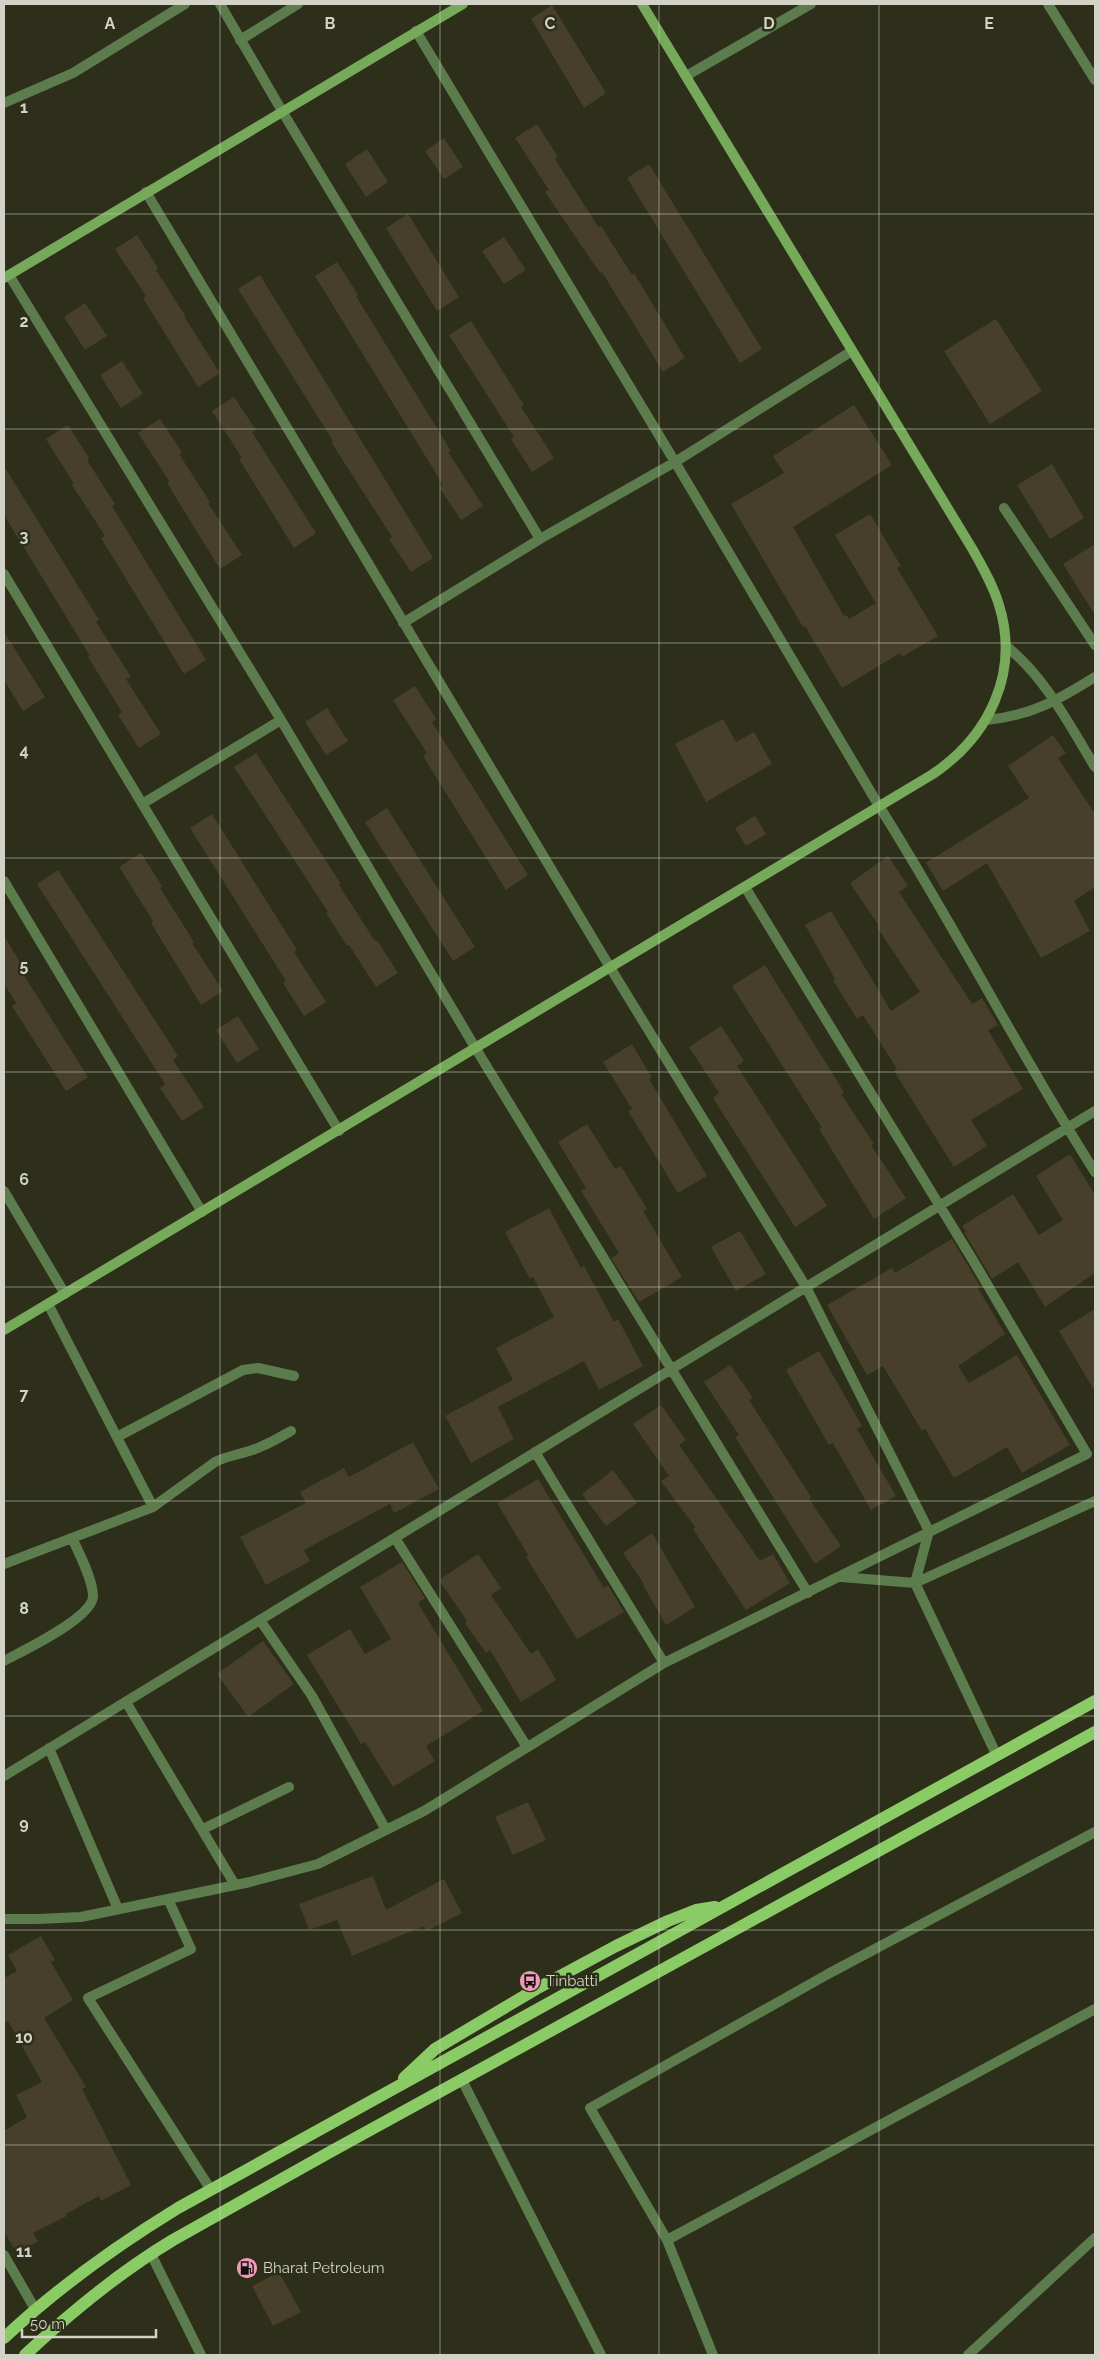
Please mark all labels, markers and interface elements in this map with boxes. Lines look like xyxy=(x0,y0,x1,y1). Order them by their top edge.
text: A xyxy=(105,14,116,33)
text: B xyxy=(325,14,336,33)
text: C xyxy=(545,14,556,33)
text: D xyxy=(763,14,775,33)
text: E xyxy=(984,14,994,33)
text: 1 xyxy=(20,98,28,117)
text: 2 xyxy=(19,312,29,331)
text: 3 xyxy=(20,527,29,546)
text: 4 xyxy=(19,741,29,760)
text: 5 xyxy=(20,956,29,975)
text: 6 xyxy=(19,1170,29,1189)
text: 7 xyxy=(20,1385,29,1404)
text: 8 xyxy=(19,1599,29,1618)
text: 9 xyxy=(19,1814,29,1833)
bus stop icon: Tinbatti xyxy=(518,1969,542,1993)
place label: Tinbatti xyxy=(546,1972,598,1990)
text: 10 xyxy=(15,2028,33,2047)
text: 11 xyxy=(16,2242,32,2261)
fuel station icon: Bharat Petroleum xyxy=(235,2256,259,2280)
place label: Bharat Petroleum xyxy=(263,2259,385,2277)
scale bar xyxy=(22,2306,156,2338)
text: 50 m xyxy=(30,2315,65,2333)

